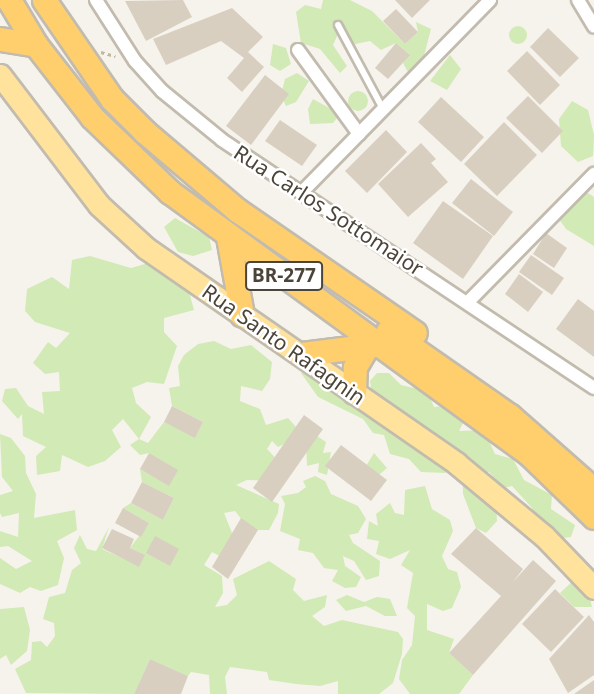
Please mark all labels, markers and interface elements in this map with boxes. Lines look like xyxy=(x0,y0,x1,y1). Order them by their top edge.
street label: Rua Carlos Sottomaior xyxy=(229,139,429,281)
road number: BR-277 xyxy=(244,260,324,292)
street label: Rua Santo Rafagnin xyxy=(198,278,370,410)

